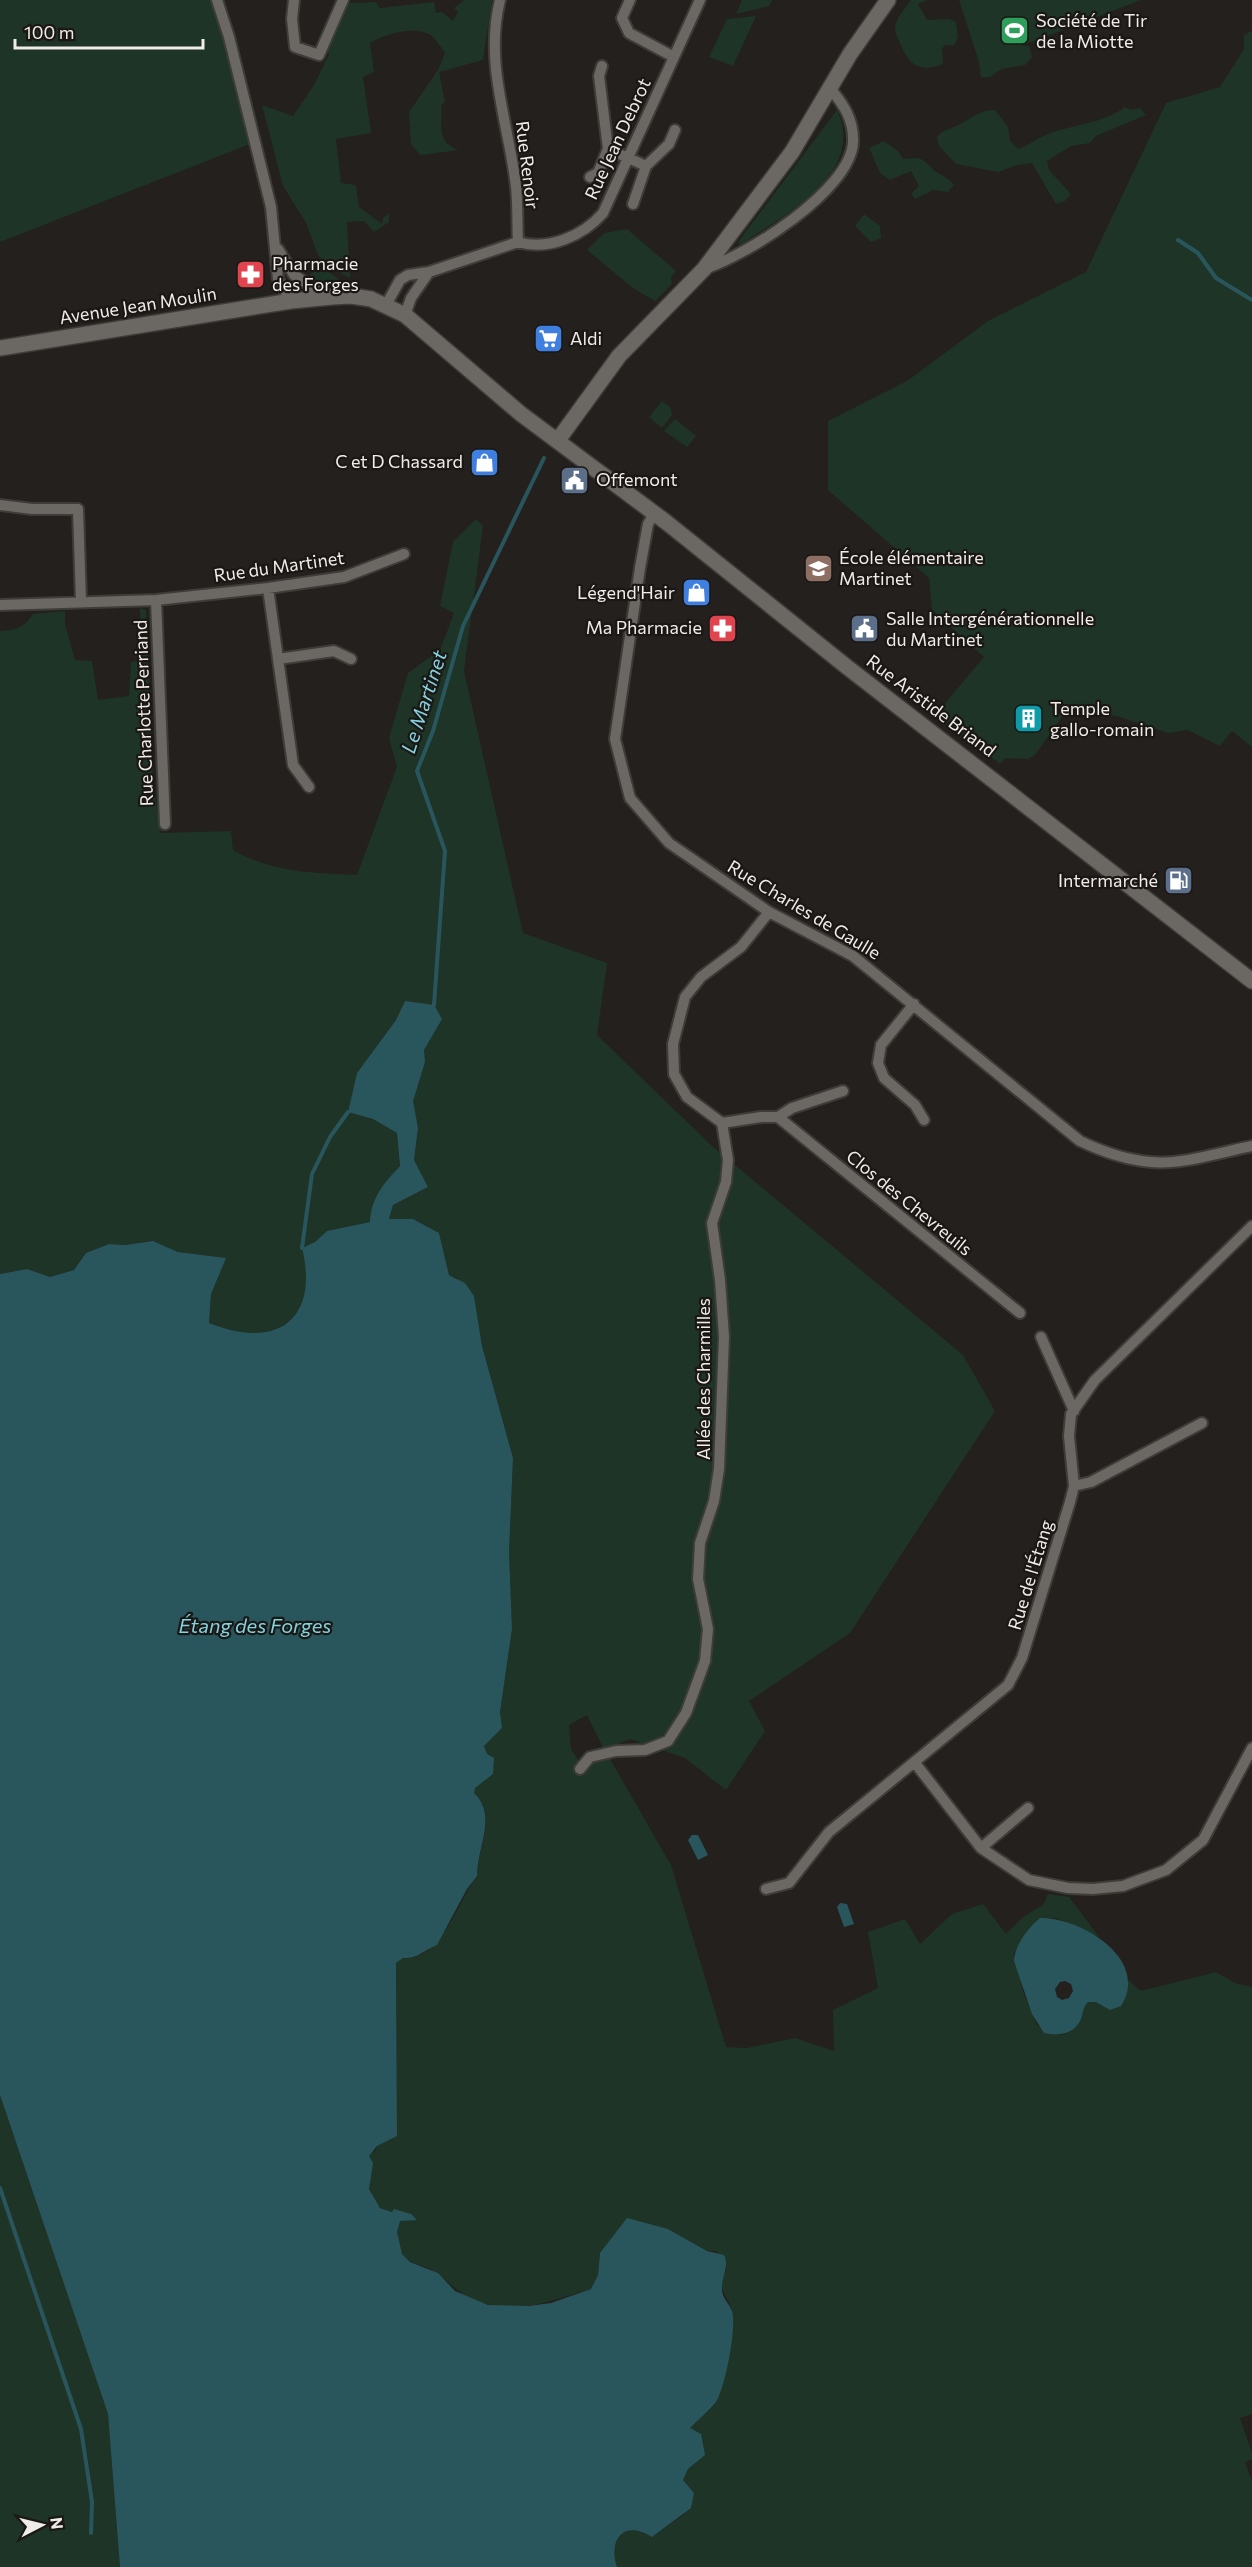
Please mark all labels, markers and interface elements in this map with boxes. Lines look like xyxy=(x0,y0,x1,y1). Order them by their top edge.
place label: Société de Tir de la Miotte xyxy=(1036,9,1147,52)
scale bar xyxy=(15,12,202,50)
sports icon: Société de Tir de la Miotte xyxy=(999,15,1031,47)
text: 100 m xyxy=(24,21,74,43)
street label: Rue Jean Debrot xyxy=(579,74,655,203)
street label: Rue Renoir xyxy=(512,119,544,210)
place label: Pharmacie des Forges xyxy=(272,252,359,295)
pharmacy icon: Pharmacie des Forges xyxy=(235,258,267,290)
street label: Avenue Jean Moulin xyxy=(58,282,218,328)
supermarket icon: Aldi xyxy=(533,323,565,355)
place label: Aldi xyxy=(570,327,602,349)
shop icon: C et D Chassard xyxy=(468,446,500,478)
place label: C et D Chassard xyxy=(335,450,463,472)
public building icon: Offemont xyxy=(559,464,591,496)
place label: Offemont xyxy=(596,468,678,490)
street label: Rue du Martinet xyxy=(212,546,346,586)
place label: École élémentaire Martinet xyxy=(839,546,984,589)
school or university icon: École élémentaire Martinet xyxy=(802,552,834,584)
shop icon: Légend'Hair xyxy=(680,577,712,609)
place label: Légend'Hair xyxy=(577,581,675,603)
place label: Salle Intergénérationnelle du Martinet xyxy=(886,607,1094,650)
pharmacy icon: Ma Pharmacie xyxy=(707,612,739,644)
public building icon: Salle Intergénérationnelle du Martinet xyxy=(849,613,881,645)
place label: Ma Pharmacie xyxy=(586,616,702,638)
street label: Rue Charlotte Perriand xyxy=(129,619,157,807)
water label: Le Martinet xyxy=(395,647,451,756)
street label: Rue Aristide Briand xyxy=(863,649,1001,761)
place label: Temple gallo-romain xyxy=(1050,697,1154,740)
building icon: Temple gallo-romain xyxy=(1013,703,1045,735)
street label: Rue Charles de Gaulle xyxy=(724,855,885,964)
fuel station icon: Intermarché xyxy=(1163,865,1195,897)
place label: Intermarché xyxy=(1058,869,1158,891)
street label: Clos des Chevreuils xyxy=(842,1145,977,1260)
street label: Allée des Charmilles xyxy=(692,1298,714,1460)
street label: Rue de l'Étang xyxy=(1003,1517,1057,1632)
water label: Étang des Forges xyxy=(179,1613,331,1637)
north arrow xyxy=(12,2495,72,2555)
text: N xyxy=(47,2516,68,2530)

